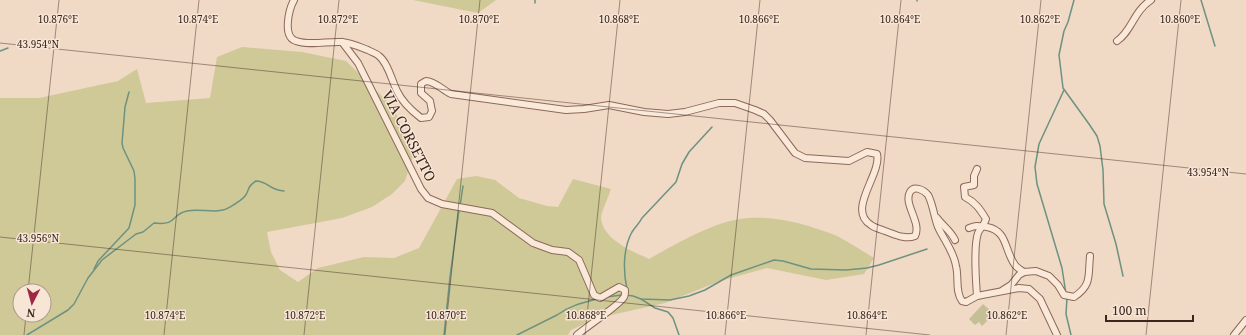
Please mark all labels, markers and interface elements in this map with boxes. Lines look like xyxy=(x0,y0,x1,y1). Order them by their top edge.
text: 10.876°E xyxy=(38,12,78,26)
text: 10.874°E xyxy=(178,12,218,26)
text: 10.872°E xyxy=(318,12,358,26)
text: 10.870°E xyxy=(459,12,499,26)
text: 10.868°E xyxy=(599,12,639,26)
text: 10.866°E xyxy=(739,12,779,26)
text: 10.864°E xyxy=(880,12,920,26)
text: 10.862°E xyxy=(1020,12,1060,26)
text: 10.860°E xyxy=(1160,12,1200,26)
text: 43.954°N xyxy=(17,37,59,51)
street label: VIA CORSETTO xyxy=(378,87,441,185)
text: 43.954°N xyxy=(1187,165,1229,179)
text: 43.956°N xyxy=(17,231,59,245)
north arrow xyxy=(12,283,52,323)
scale bar xyxy=(1106,297,1193,323)
text: 100 m xyxy=(1112,302,1147,319)
text: N xyxy=(25,305,36,321)
text: 10.874°E xyxy=(145,308,185,322)
text: 10.872°E xyxy=(285,308,325,322)
text: 10.870°E xyxy=(426,308,466,322)
text: 10.868°E xyxy=(566,308,606,322)
text: 10.866°E xyxy=(706,308,746,322)
text: 10.864°E xyxy=(847,308,887,322)
text: 10.862°E xyxy=(987,308,1027,322)

